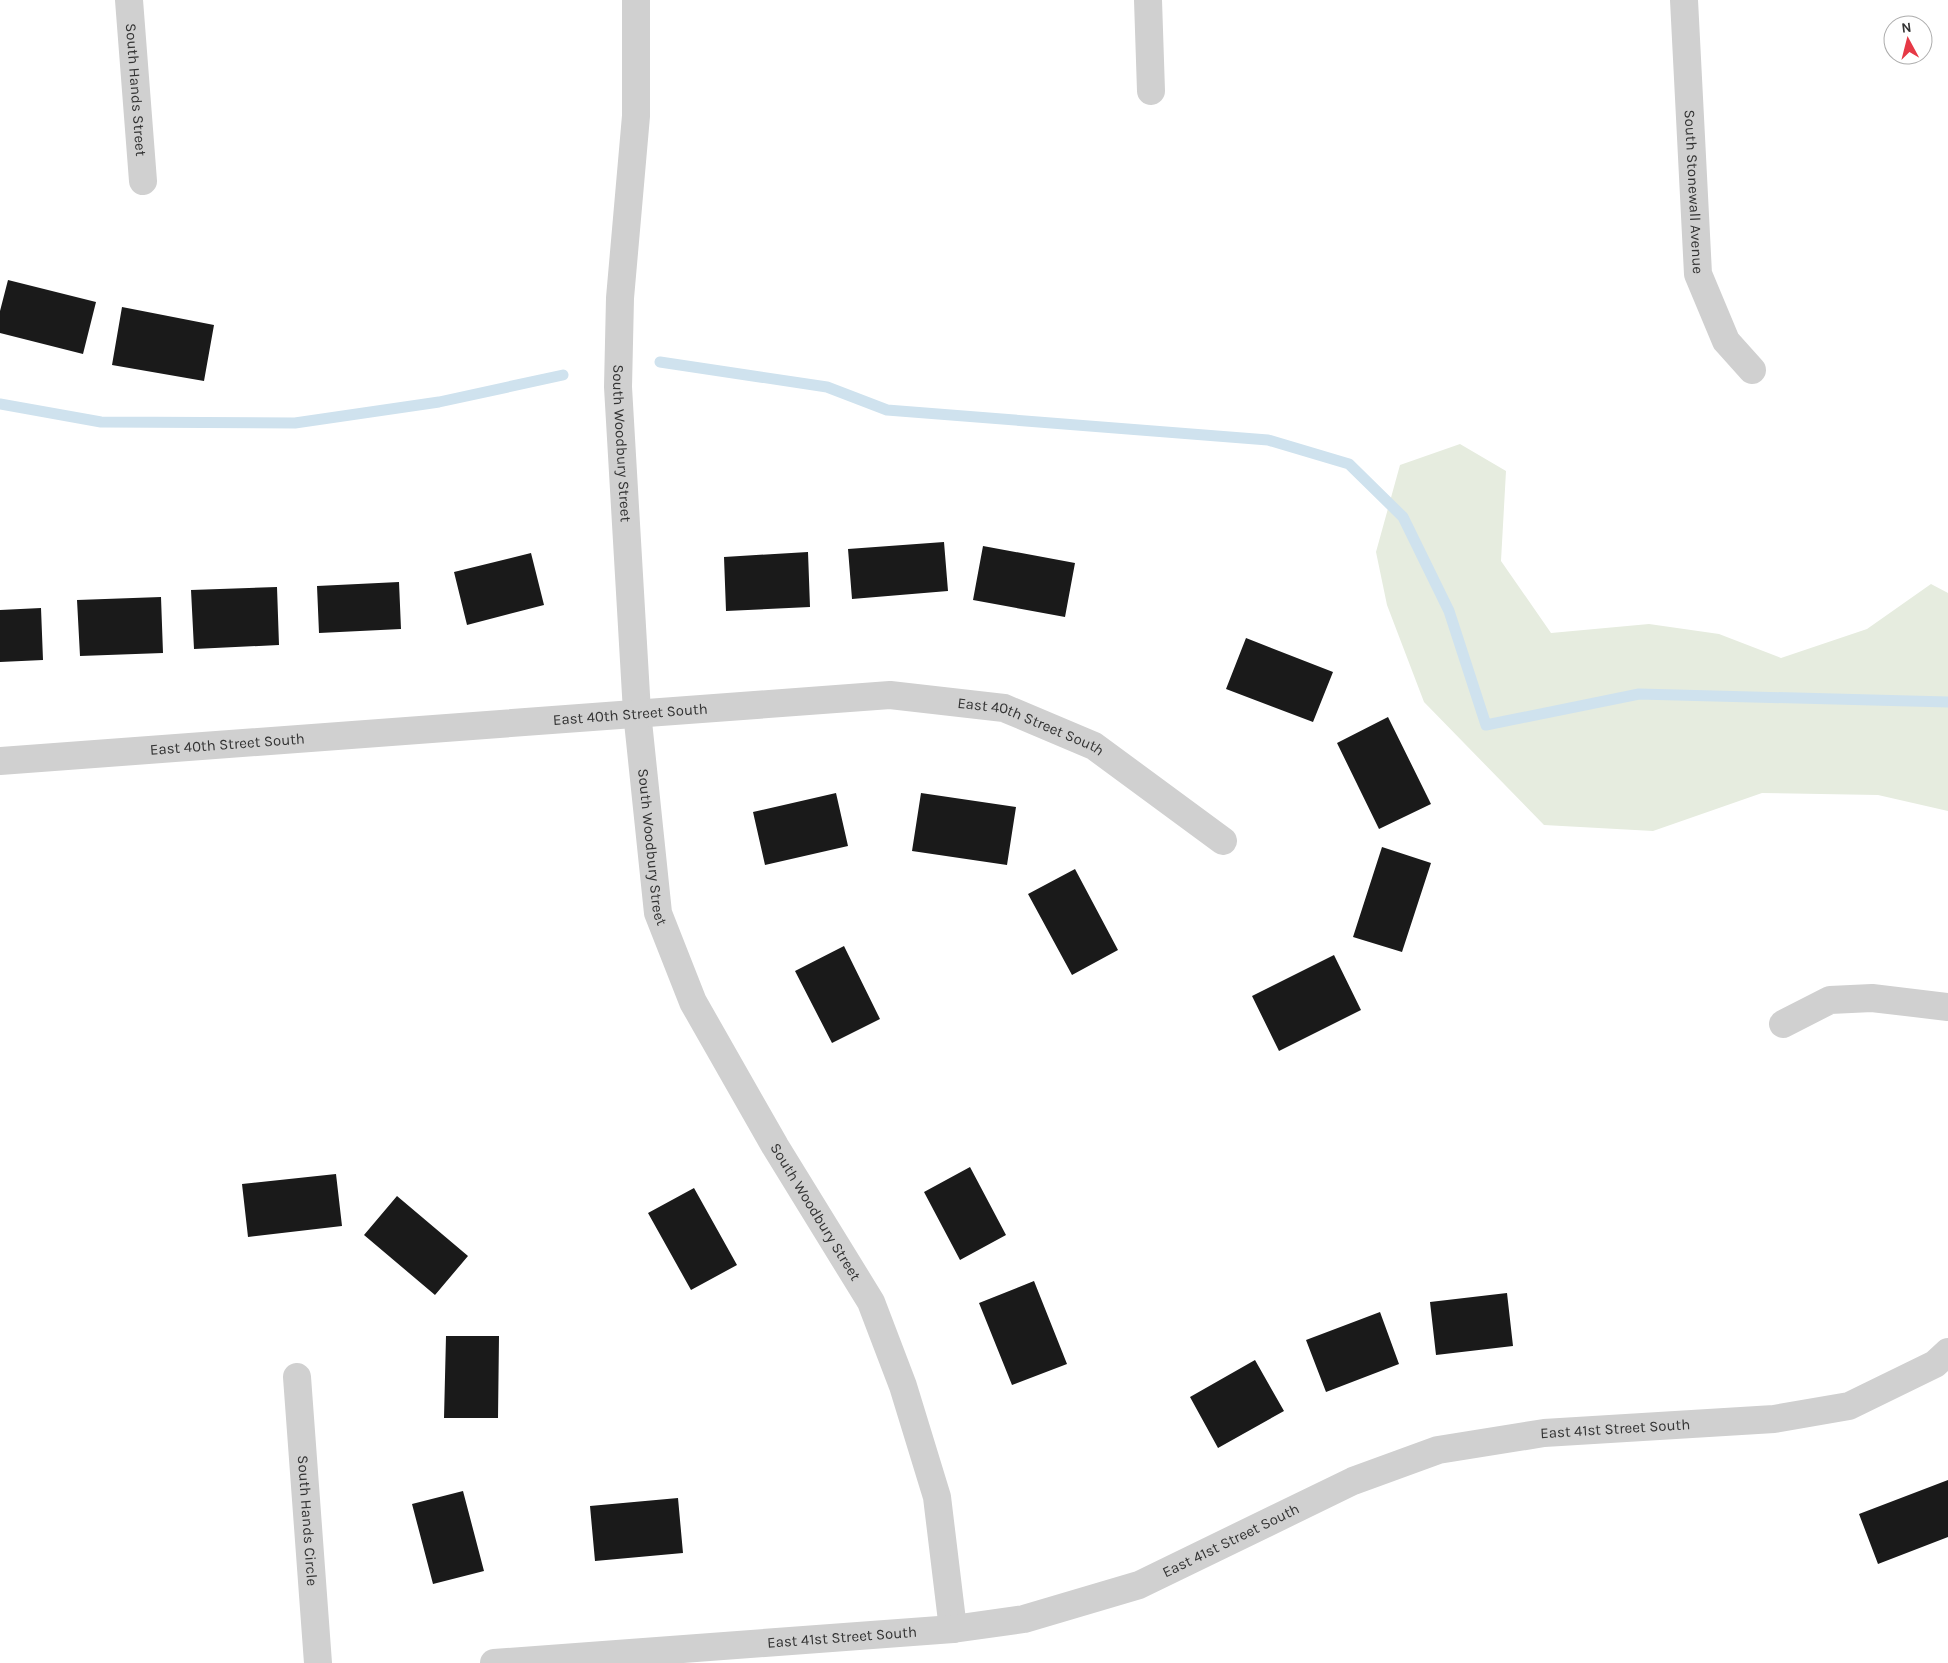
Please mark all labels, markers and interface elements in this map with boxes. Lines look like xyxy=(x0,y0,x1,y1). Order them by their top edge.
north arrow xyxy=(1883,15,1933,65)
text: N xyxy=(1900,19,1912,37)
street label: South Hands Street xyxy=(122,22,150,157)
street label: South Stonewall Avenue xyxy=(1681,109,1707,275)
street label: South Woodbury Street xyxy=(609,364,635,523)
street label: East 40th Street South xyxy=(956,694,1108,760)
street label: East 40th Street South xyxy=(552,700,708,729)
street label: East 40th Street South xyxy=(149,729,305,759)
street label: South Woodbury Street xyxy=(634,767,671,928)
street label: South Woodbury Street xyxy=(766,1140,865,1284)
street label: East 41st Street South xyxy=(1540,1415,1691,1442)
street label: South Hands Circle xyxy=(294,1455,321,1587)
street label: East 41st Street South xyxy=(1159,1499,1302,1581)
street label: East 41st Street South xyxy=(767,1623,918,1652)

